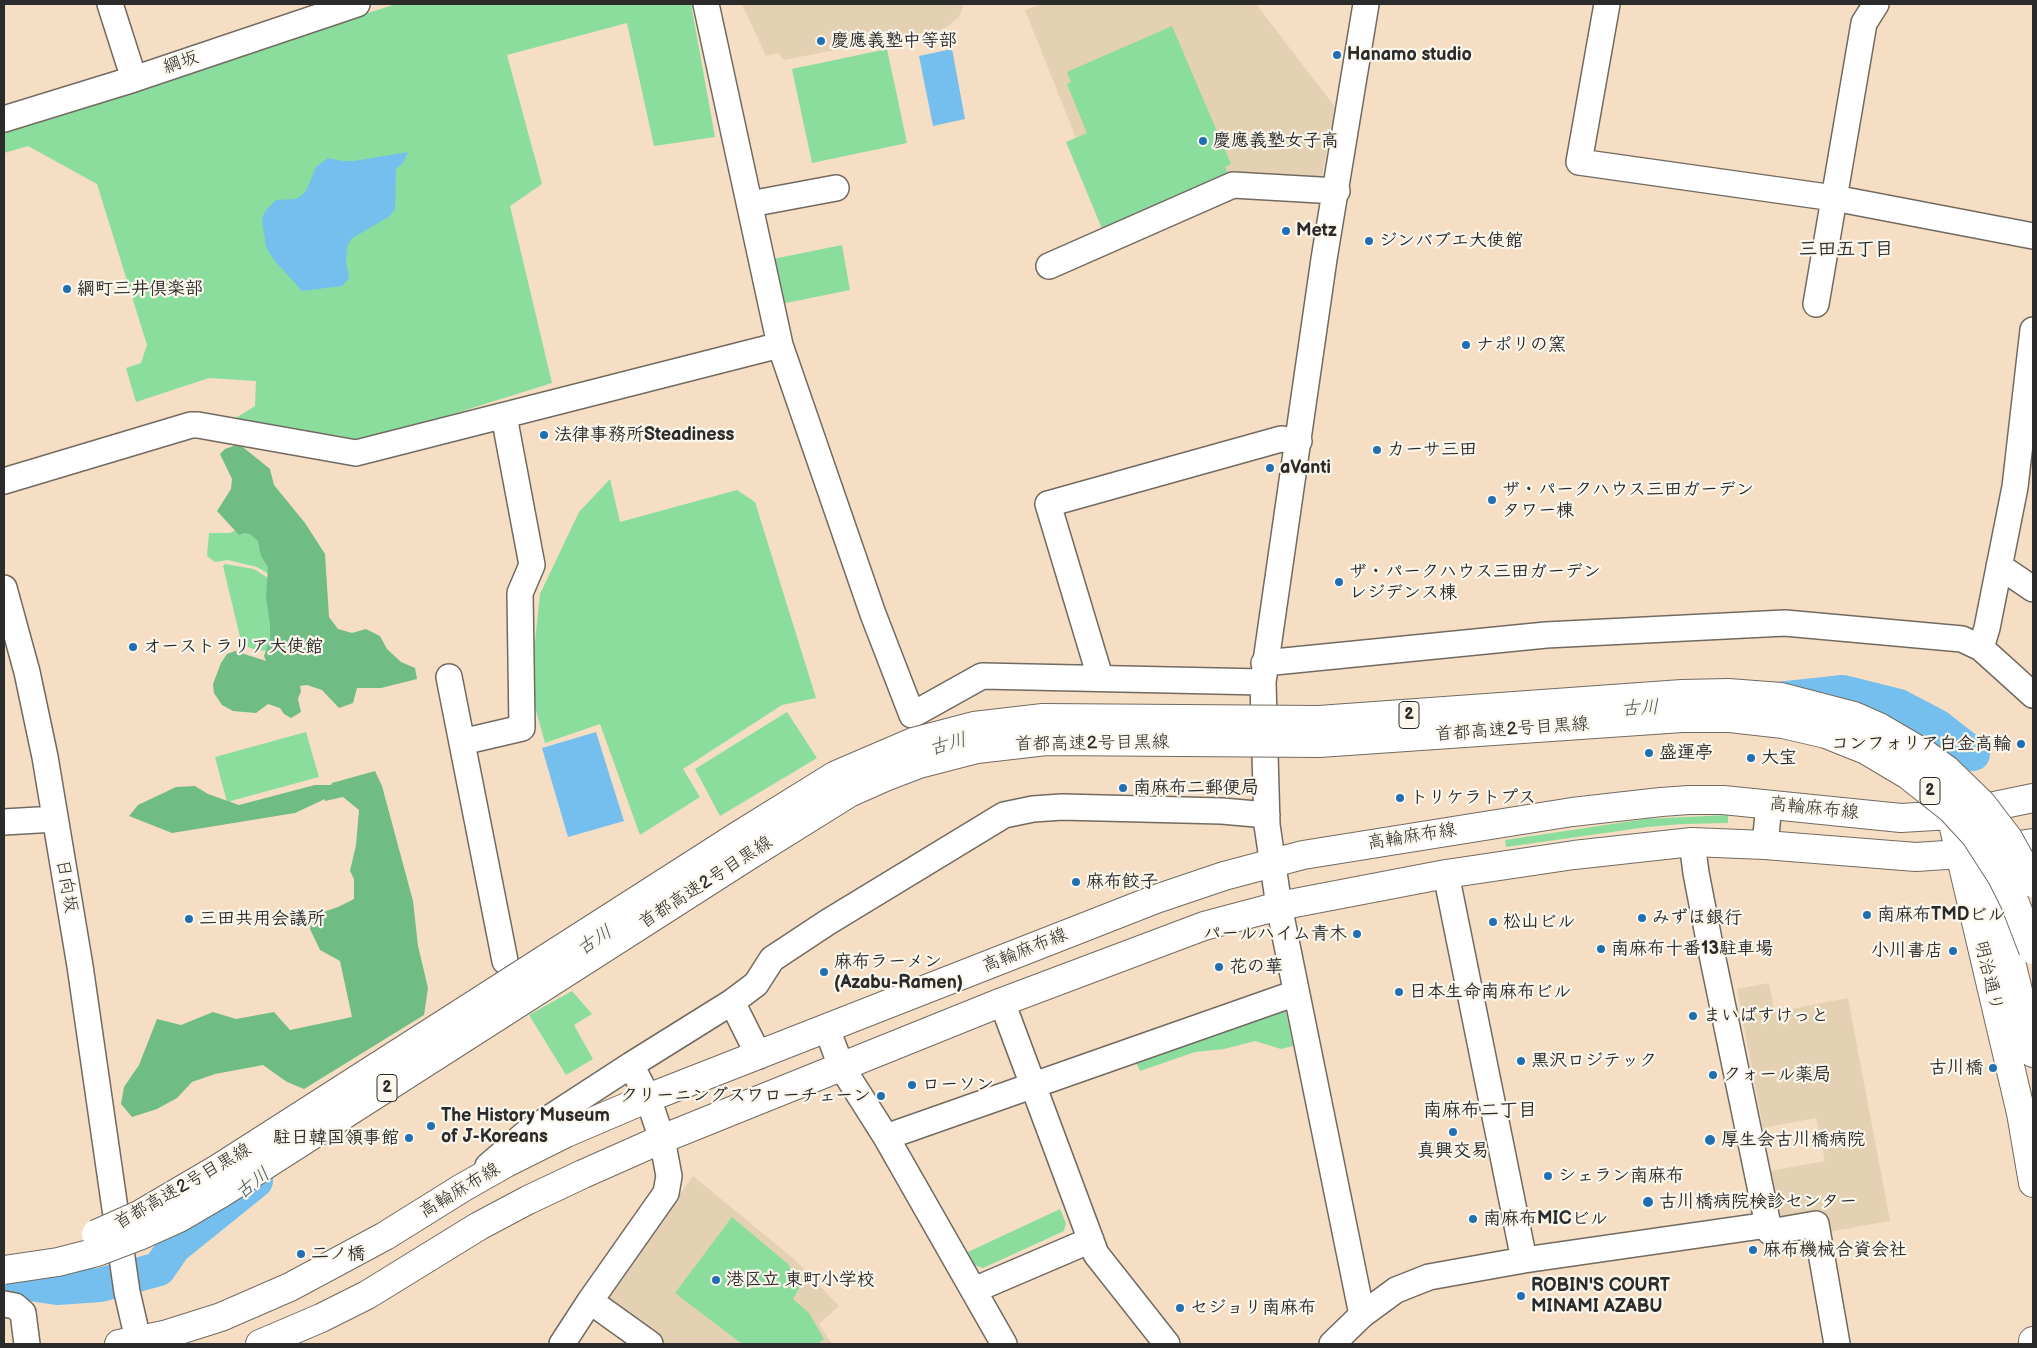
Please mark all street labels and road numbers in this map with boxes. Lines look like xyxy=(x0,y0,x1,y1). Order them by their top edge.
street label: 綱坂 xyxy=(160,47,202,79)
road number: 2 xyxy=(1399,702,1419,728)
street label: 首都高速2号目黒線 xyxy=(1434,714,1590,746)
street label: 首都高速2号目黒線 xyxy=(1015,732,1169,756)
road number: 2 xyxy=(1920,778,1940,804)
street label: 高輪麻布線 xyxy=(1768,794,1860,824)
street label: 高輪麻布線 xyxy=(1366,819,1458,855)
street label: 首都高速2号目黒線 xyxy=(635,832,777,934)
street label: 日向坂 xyxy=(51,858,81,914)
street label: 高輪麻布線 xyxy=(979,924,1071,978)
street label: 明治通り xyxy=(1969,938,2007,1014)
road number: 2 xyxy=(377,1074,397,1102)
street label: 首都高速2号目黒線 xyxy=(111,1139,255,1235)
street label: 高輪麻布線 xyxy=(416,1159,504,1223)

